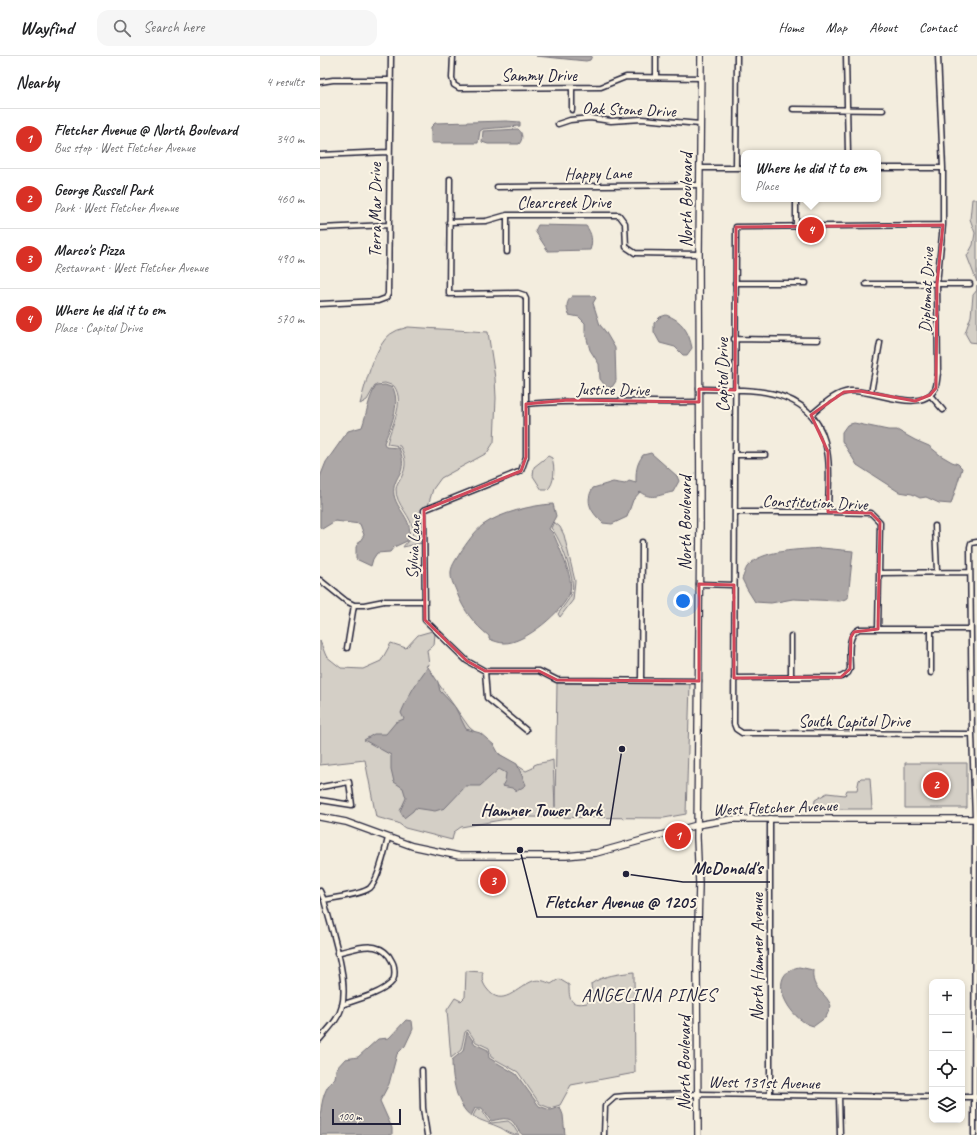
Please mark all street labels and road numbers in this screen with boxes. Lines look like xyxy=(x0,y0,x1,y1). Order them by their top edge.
street label: Sammy Drive xyxy=(501,65,578,86)
street label: Oak Stone Drive xyxy=(582,97,678,122)
street label: North Boulevard xyxy=(676,150,697,247)
street label: Terra Mar Drive xyxy=(365,161,386,257)
street label: Happy Lane xyxy=(564,162,633,185)
street label: Clearcreek Drive xyxy=(517,192,612,213)
street label: Diplomat Drive xyxy=(915,246,939,333)
street label: Capitol Drive xyxy=(712,336,733,412)
street label: Justice Drive xyxy=(576,378,651,401)
street label: North Boulevard xyxy=(675,473,696,570)
street label: Constitution Drive xyxy=(762,490,869,515)
street label: Sylvia Lane xyxy=(401,513,426,579)
street label: South Capitol Drive xyxy=(798,711,911,732)
street label: West Fletcher Avenue xyxy=(713,795,839,820)
street label: North Hamner Avenue xyxy=(747,891,768,1021)
street label: North Boulevard xyxy=(674,1013,695,1110)
street label: West 131st Avenue xyxy=(708,1071,821,1094)

